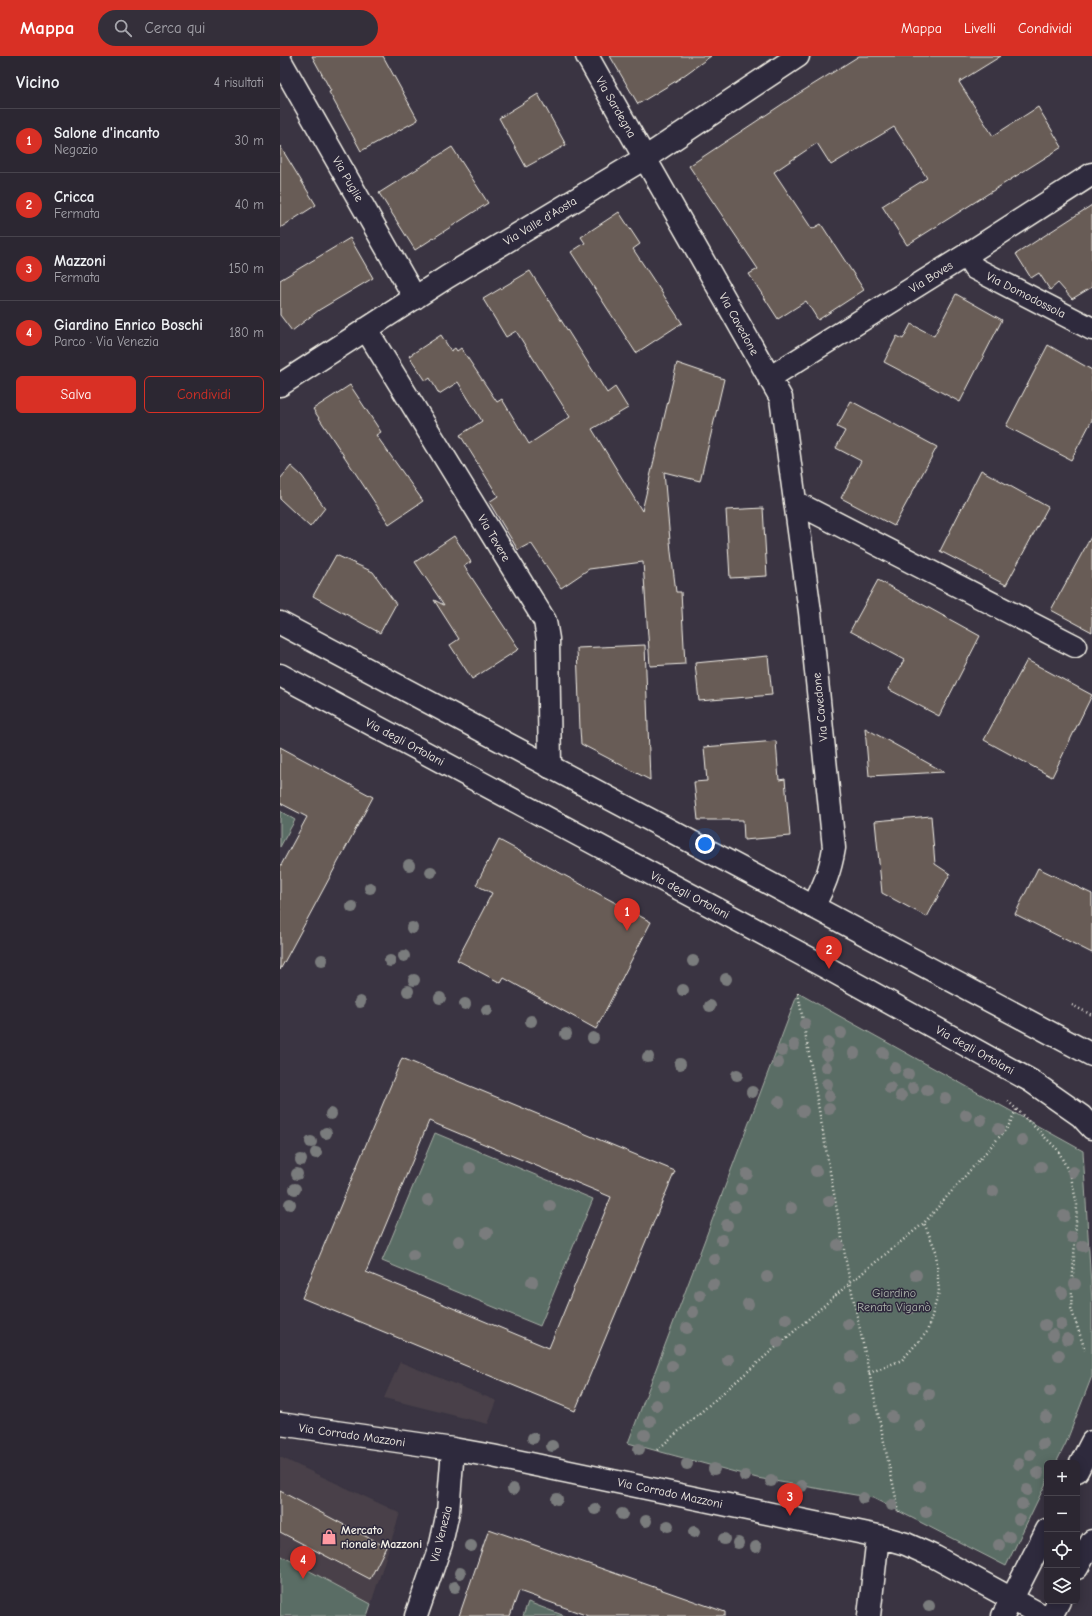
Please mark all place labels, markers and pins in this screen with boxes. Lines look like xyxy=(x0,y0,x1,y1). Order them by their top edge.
pin: 1 xyxy=(614,898,640,931)
pin: 2 xyxy=(816,936,842,969)
pin: 3 xyxy=(777,1483,803,1516)
place label: Mercato rionale Mazzoni xyxy=(341,1523,422,1551)
shop icon: Mercato rionale Mazzoni xyxy=(320,1528,338,1546)
pin: 4 xyxy=(290,1546,316,1579)

